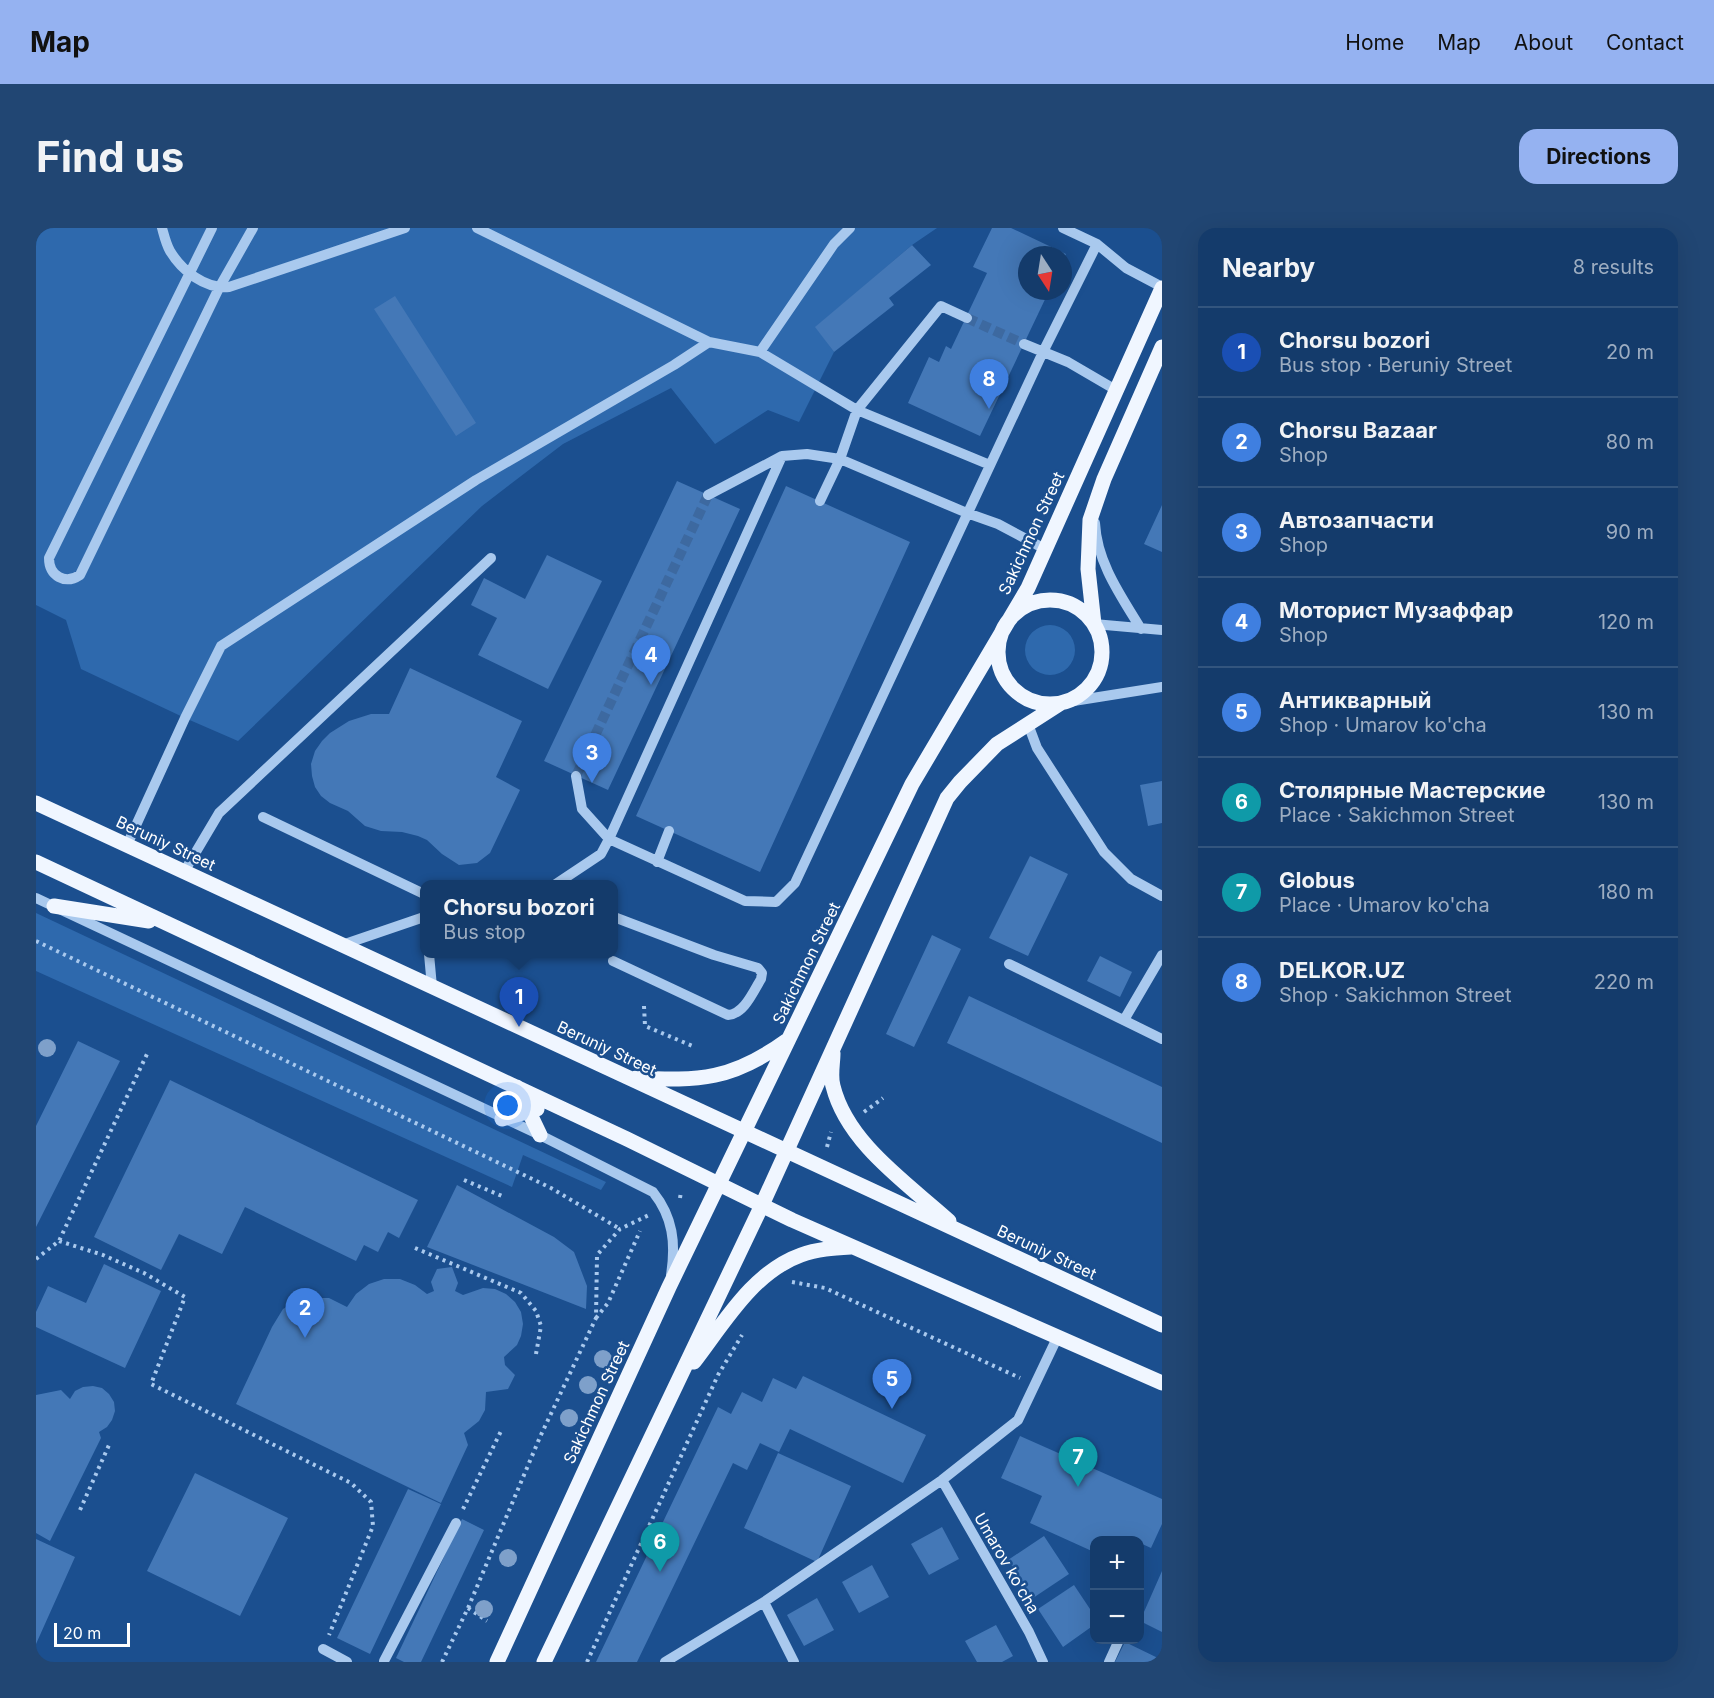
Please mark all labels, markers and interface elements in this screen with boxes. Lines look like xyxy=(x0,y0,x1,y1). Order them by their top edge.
text: Map xyxy=(30,25,90,59)
text: Home xyxy=(1345,30,1404,55)
text: Map xyxy=(1437,30,1481,55)
text: About xyxy=(1514,30,1573,55)
text: Contact xyxy=(1606,30,1684,55)
button: Directions xyxy=(1519,129,1678,184)
text: Find us xyxy=(36,131,184,182)
north arrow xyxy=(1018,246,1072,300)
text: Nearby xyxy=(1222,252,1315,283)
text: 8 results xyxy=(1573,255,1654,279)
text: Chorsu bozori xyxy=(1279,327,1430,353)
text: 1 xyxy=(1237,340,1246,364)
text: 20 m xyxy=(1606,340,1654,364)
text: Bus stop · Beruniy Street xyxy=(1279,353,1512,377)
pin: 8 xyxy=(970,360,1008,409)
text: Chorsu Bazaar xyxy=(1279,417,1437,443)
text: 2 xyxy=(1235,430,1248,454)
text: 80 m xyxy=(1606,430,1654,454)
text: Shop xyxy=(1279,443,1328,467)
street label: Sakichmon Street xyxy=(994,468,1068,598)
text: Автозапчасти xyxy=(1279,507,1434,533)
text: 3 xyxy=(1235,520,1248,544)
text: 90 m xyxy=(1606,520,1654,544)
text: Shop xyxy=(1279,533,1328,557)
text: Моторист Музаффар xyxy=(1279,597,1513,623)
text: 4 xyxy=(1235,610,1248,634)
text: 120 m xyxy=(1598,610,1654,634)
text: Shop xyxy=(1279,623,1328,647)
pin: 4 xyxy=(632,636,670,685)
text: Антикварный xyxy=(1279,687,1432,713)
text: 5 xyxy=(1235,700,1248,724)
text: 130 m xyxy=(1598,700,1654,724)
text: Shop · Umarov ko'cha xyxy=(1279,713,1487,737)
pin: 3 xyxy=(572,734,612,783)
text: Столярные Мастерские xyxy=(1279,777,1546,803)
text: 6 xyxy=(1235,790,1248,814)
text: 130 m xyxy=(1598,790,1654,814)
text: Place · Sakichmon Street xyxy=(1279,803,1514,827)
street label: Beruniy Street xyxy=(113,811,219,875)
text: Globus xyxy=(1279,867,1355,893)
popup xyxy=(420,880,618,958)
text: 7 xyxy=(1236,880,1247,904)
text: 180 m xyxy=(1598,880,1654,904)
text: Place · Umarov ko'cha xyxy=(1279,893,1490,917)
text: Chorsu bozori xyxy=(443,894,595,920)
street label: Sakichmon Street xyxy=(768,899,844,1027)
text: Bus stop xyxy=(443,920,526,944)
text: DELKOR.UZ xyxy=(1279,957,1405,983)
text: 8 xyxy=(1235,970,1248,994)
text: 220 m xyxy=(1594,970,1654,994)
pin: 1 xyxy=(500,978,538,1027)
text: Shop · Sakichmon Street xyxy=(1279,983,1511,1007)
street label: Beruniy Street xyxy=(554,1016,660,1080)
your location xyxy=(493,1091,522,1120)
street label: Beruniy Street xyxy=(994,1220,1100,1284)
pin: 2 xyxy=(286,1288,324,1338)
street label: Sakichmon Street xyxy=(559,1337,633,1467)
pin: 5 xyxy=(872,1360,912,1409)
pin: 7 xyxy=(1058,1438,1098,1487)
street label: Umarov ko'cha xyxy=(970,1509,1044,1617)
pin: 6 xyxy=(640,1522,680,1572)
map controls xyxy=(1090,1536,1144,1644)
button: + xyxy=(1090,1536,1144,1590)
button: − xyxy=(1090,1590,1144,1644)
scale bar xyxy=(54,1620,130,1648)
text: 20 m xyxy=(63,1623,101,1643)

